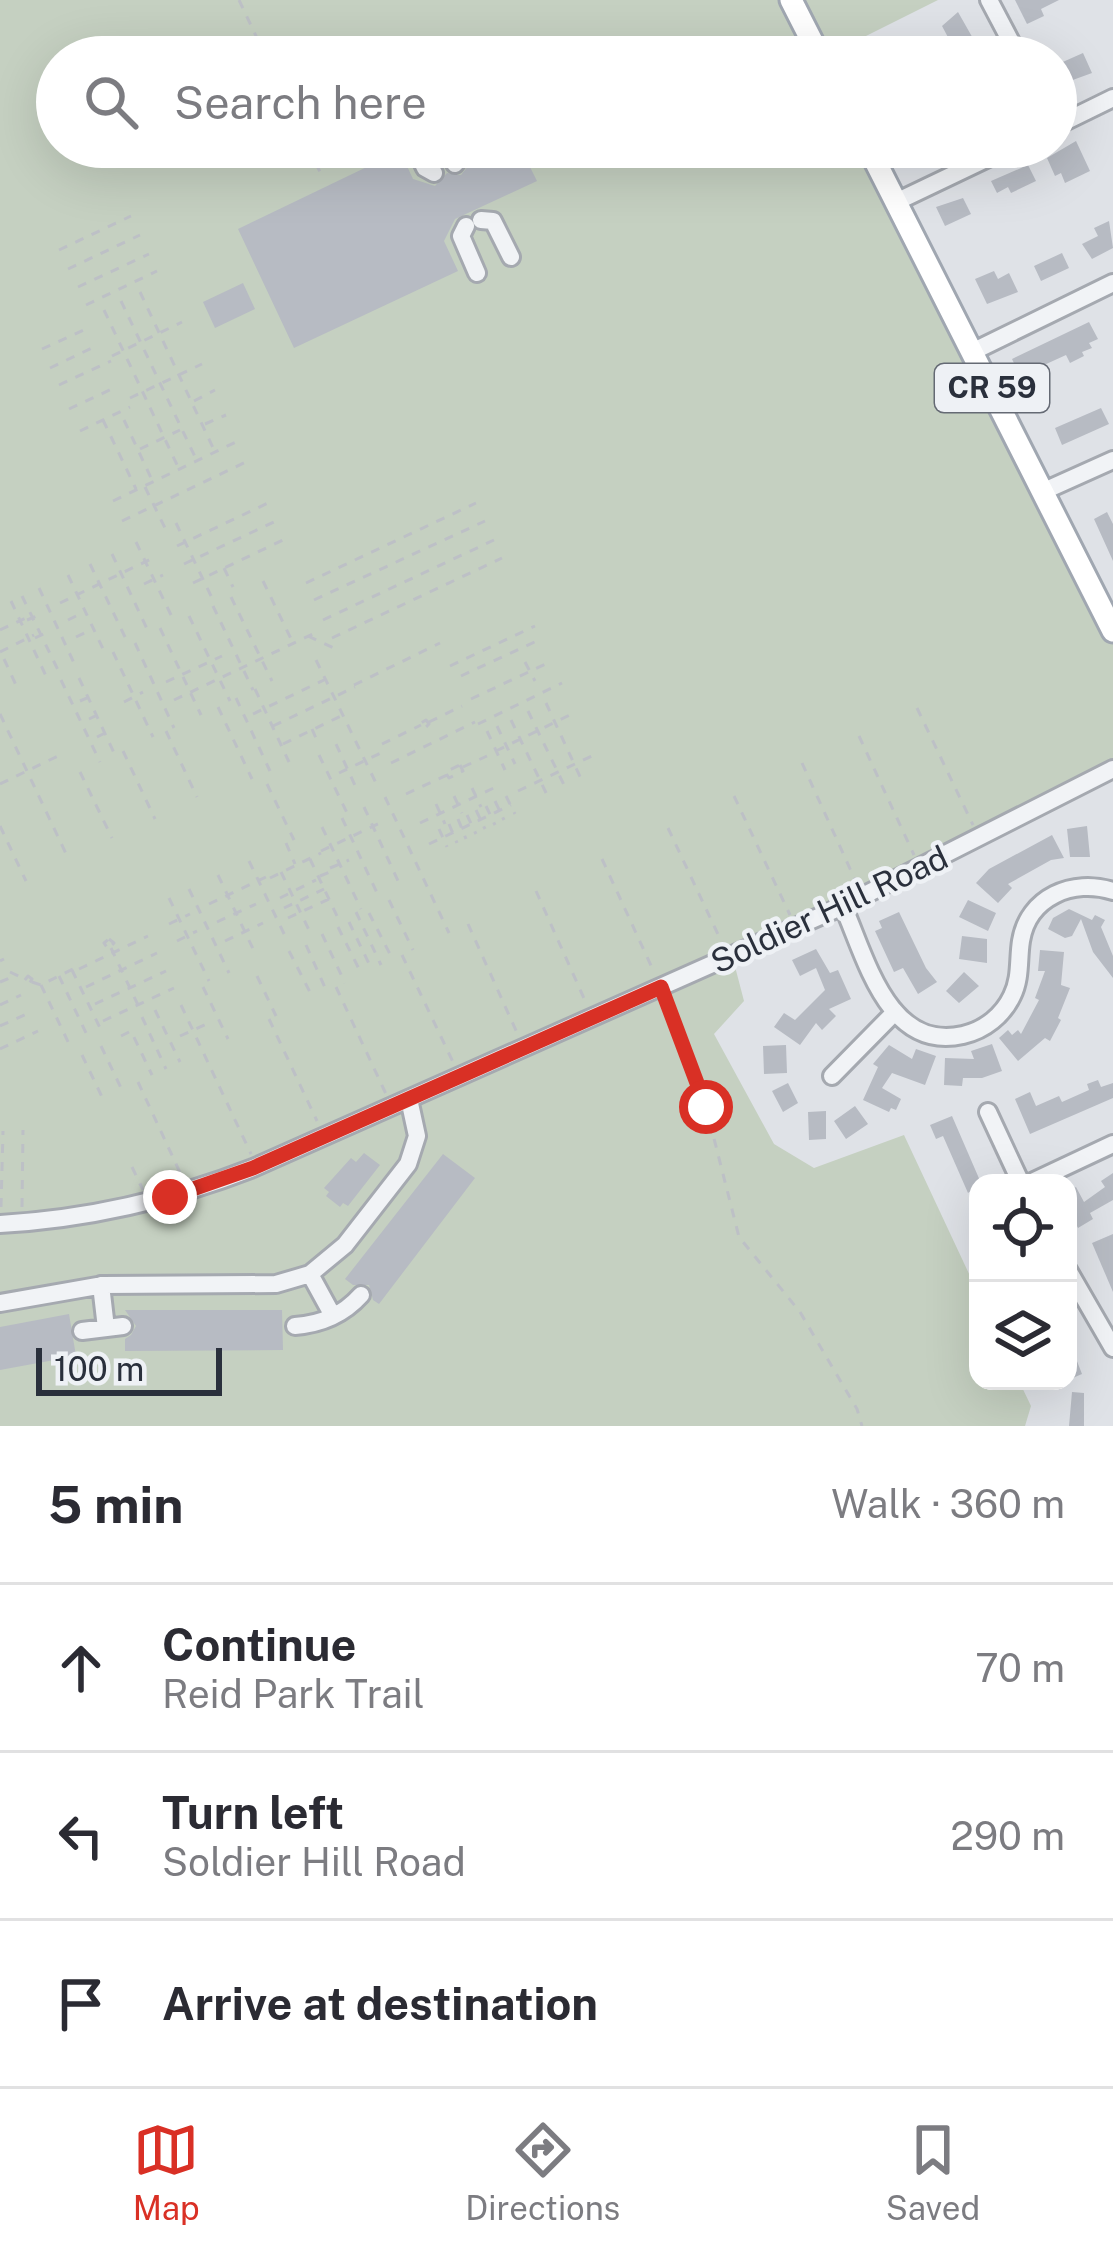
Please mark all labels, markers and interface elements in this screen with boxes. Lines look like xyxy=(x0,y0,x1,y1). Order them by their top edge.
search box xyxy=(36,36,1077,168)
icon: search xyxy=(78,69,144,135)
text: Search here xyxy=(174,76,427,129)
road number: CR 59 xyxy=(935,364,1049,412)
street label: Soldier Hill Road xyxy=(705,837,953,981)
route start xyxy=(679,1080,733,1134)
route end xyxy=(143,1170,197,1224)
map controls xyxy=(969,1174,1077,1390)
button: locate xyxy=(969,1174,1077,1282)
button: layers xyxy=(969,1282,1077,1390)
scale bar xyxy=(36,1342,222,1395)
text: 100 m xyxy=(54,1350,144,1388)
text: 5 min xyxy=(48,1475,184,1534)
text: Walk · 360 m xyxy=(831,1481,1065,1527)
text: Continue xyxy=(162,1618,356,1671)
icon: ahead xyxy=(48,1635,114,1701)
text: 70 m xyxy=(975,1645,1065,1691)
text: Reid Park Trail xyxy=(162,1671,425,1717)
text: Turn left xyxy=(162,1786,344,1839)
icon: left xyxy=(48,1803,114,1869)
text: 290 m xyxy=(951,1813,1065,1859)
text: Soldier Hill Road xyxy=(162,1839,466,1885)
icon: arrive xyxy=(48,1971,114,2037)
text: Arrive at destination xyxy=(162,1977,598,2030)
tab: Map xyxy=(133,2117,200,2227)
tab: Directions xyxy=(465,2117,620,2227)
tab: Saved xyxy=(886,2117,980,2227)

